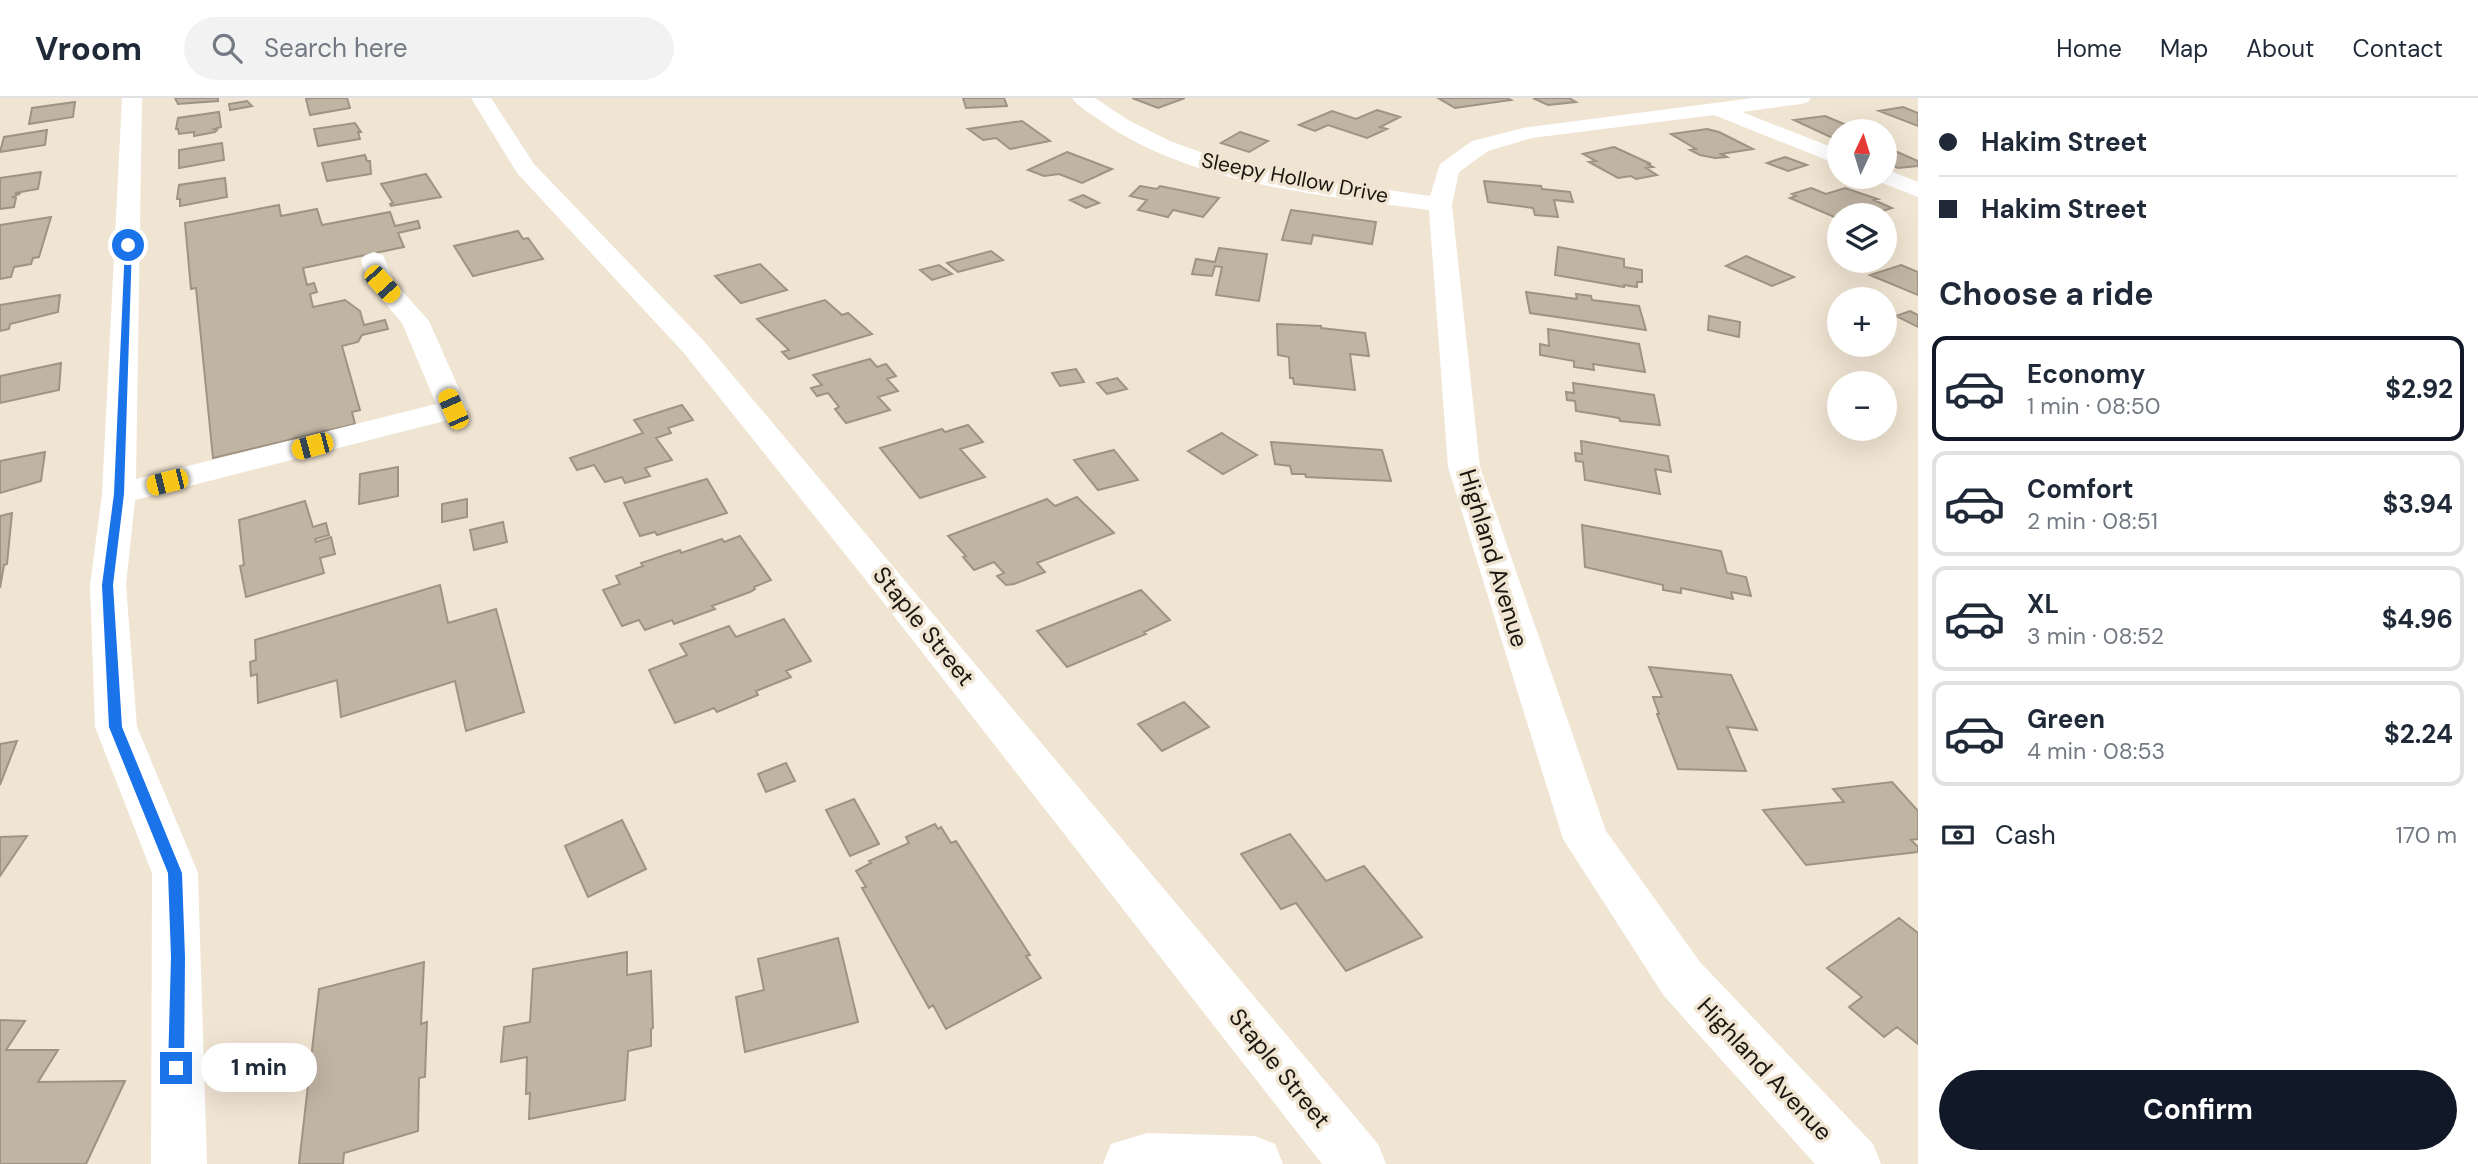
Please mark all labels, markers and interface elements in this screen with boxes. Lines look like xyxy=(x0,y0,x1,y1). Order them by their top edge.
search box xyxy=(184,17,674,80)
text: Vroom xyxy=(35,27,142,70)
icon: search xyxy=(208,29,246,67)
text: Search here xyxy=(264,31,408,65)
text: Home xyxy=(2056,33,2122,64)
text: Map xyxy=(2160,33,2208,64)
text: About xyxy=(2246,33,2315,64)
text: Contact xyxy=(2353,33,2443,64)
north arrow xyxy=(1827,119,1897,189)
map controls xyxy=(1827,119,1897,441)
text: Hakim Street xyxy=(1981,125,2147,159)
street label: Sleepy Hollow Drive xyxy=(1199,146,1391,210)
text: Hakim Street xyxy=(1981,192,2147,226)
button: layers xyxy=(1827,203,1897,273)
route start xyxy=(112,229,144,261)
car xyxy=(361,261,404,307)
text: Choose a ride xyxy=(1939,273,2154,315)
button: + xyxy=(1827,287,1897,357)
icon: car xyxy=(1943,357,2006,420)
text: Economy xyxy=(2027,357,2145,391)
button: − xyxy=(1827,371,1897,441)
text: $2.92 xyxy=(2385,372,2453,406)
car xyxy=(435,386,472,432)
text: 1 min · 08:50 xyxy=(2027,391,2160,421)
car xyxy=(289,430,336,462)
street label: Highland Avenue xyxy=(1452,465,1536,651)
car xyxy=(145,467,190,497)
icon: car xyxy=(1943,472,2006,535)
text: Comfort xyxy=(2027,472,2133,506)
text: $3.94 xyxy=(2382,487,2453,521)
text: 2 min · 08:51 xyxy=(2027,506,2158,536)
street label: Staple Street xyxy=(866,560,982,692)
icon: car xyxy=(1943,587,2006,650)
text: XL xyxy=(2027,587,2059,621)
text: $4.96 xyxy=(2382,602,2453,636)
text: 3 min · 08:52 xyxy=(2027,621,2164,651)
icon: car xyxy=(1943,702,2006,765)
text: Green xyxy=(2027,702,2105,736)
text: $2.24 xyxy=(2384,717,2453,751)
text: 4 min · 08:53 xyxy=(2027,736,2165,766)
icon: cash xyxy=(1939,816,1977,854)
text: Cash xyxy=(1995,818,2056,852)
text: 170 m xyxy=(2396,820,2457,850)
street label: Highland Avenue xyxy=(1691,991,1839,1147)
street label: Staple Street xyxy=(1222,1002,1338,1134)
callout: 1 min xyxy=(200,1044,316,1093)
route end xyxy=(160,1052,192,1084)
text: 1 min xyxy=(231,1052,287,1082)
button: Confirm xyxy=(1939,1070,2457,1150)

